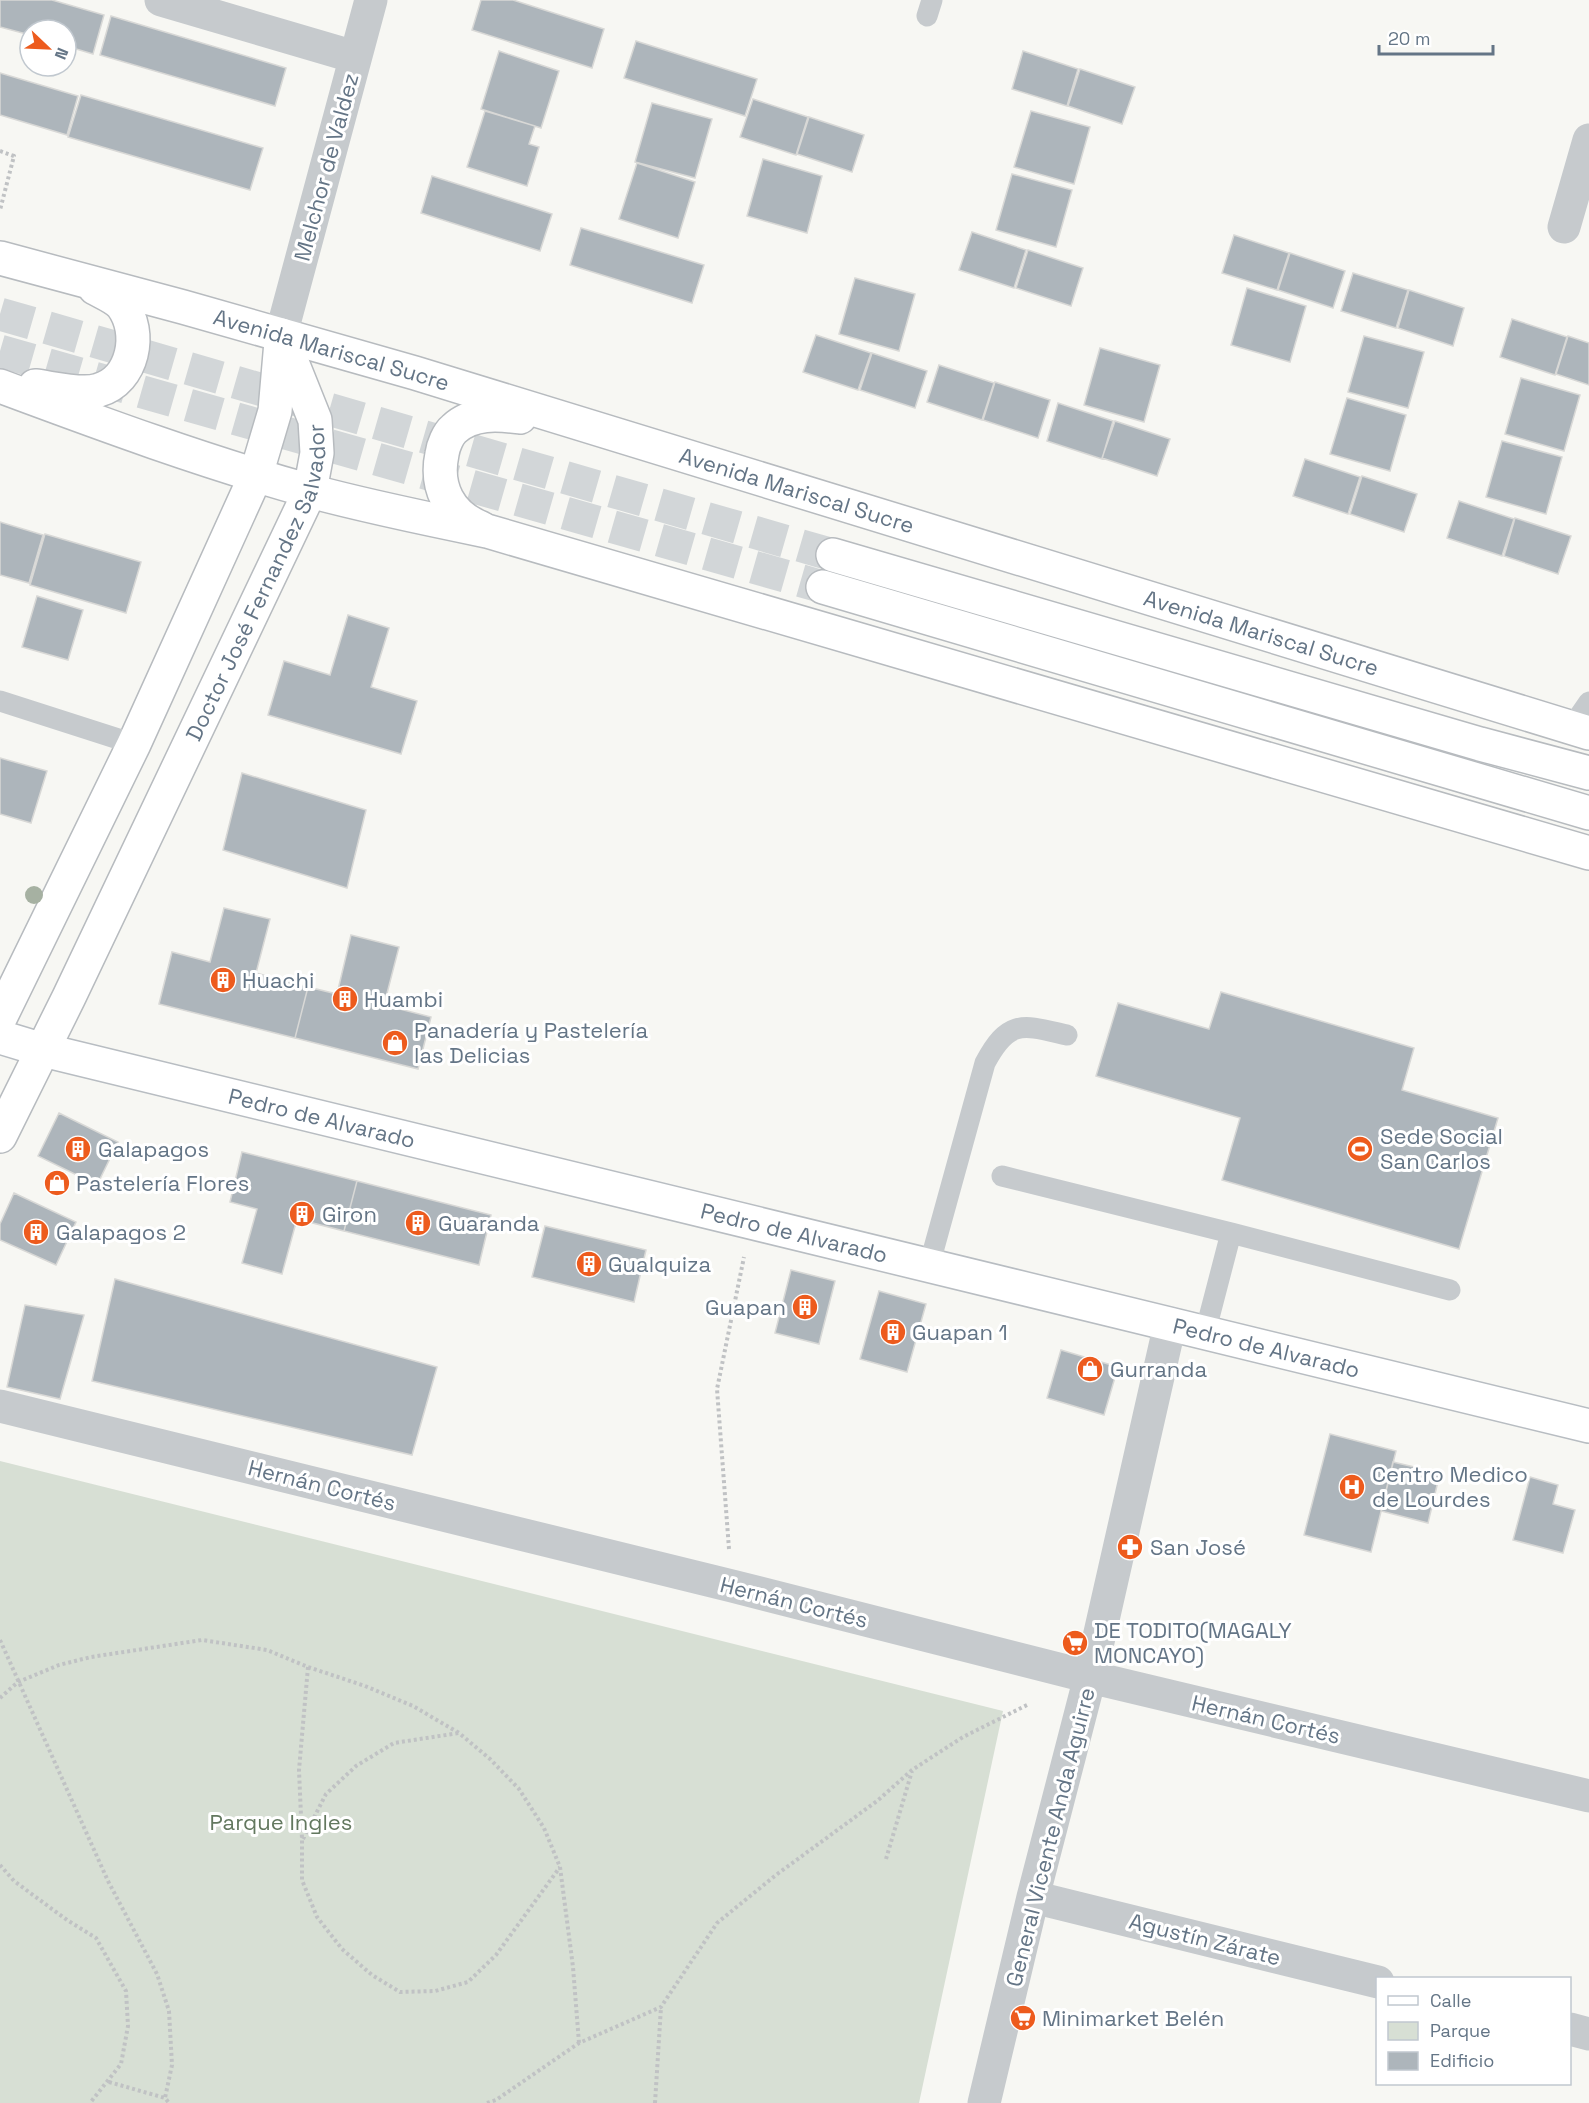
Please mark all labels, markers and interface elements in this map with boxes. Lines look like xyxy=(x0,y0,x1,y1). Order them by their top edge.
north arrow xyxy=(18,18,78,78)
scale bar xyxy=(1379,18,1493,56)
text: 20 m xyxy=(1388,27,1431,50)
text: N xyxy=(50,45,73,63)
street label: Melchor de Valdez xyxy=(287,70,365,264)
street label: Avenida Mariscal Sucre xyxy=(210,302,453,397)
street label: Doctor José Fernandez Salvador xyxy=(179,423,331,745)
street label: Avenida Mariscal Sucre xyxy=(676,441,918,539)
street label: Avenida Mariscal Sucre xyxy=(1141,583,1382,682)
building icon: Huachi xyxy=(208,965,238,995)
place label: Huachi xyxy=(242,966,314,994)
building icon: Huambi xyxy=(330,984,360,1014)
place label: Huambi xyxy=(364,985,443,1013)
place label: Panadería y Pastelería las Delicias xyxy=(414,1016,648,1069)
shop icon: Panadería y Pastelería las Delicias xyxy=(380,1028,410,1058)
street label: Pedro de Alvarado xyxy=(226,1082,418,1154)
place label: Sede Social San Carlos xyxy=(1380,1122,1503,1175)
building icon: Galapagos xyxy=(63,1134,93,1164)
sports icon: Sede Social San Carlos xyxy=(1345,1134,1375,1164)
place label: Galapagos xyxy=(98,1135,209,1163)
shop icon: Pastelería Flores xyxy=(42,1168,72,1198)
place label: Pastelería Flores xyxy=(76,1169,249,1197)
street label: Pedro de Alvarado xyxy=(698,1196,890,1269)
building icon: Giron xyxy=(287,1199,317,1229)
place label: Giron xyxy=(322,1200,377,1228)
building icon: Guaranda xyxy=(403,1208,433,1238)
place label: Guaranda xyxy=(438,1209,540,1237)
building icon: Galapagos 2 xyxy=(21,1217,51,1247)
place label: Galapagos 2 xyxy=(56,1218,186,1246)
building icon: Gualquiza xyxy=(574,1249,604,1279)
place label: Gualquiza xyxy=(608,1250,711,1278)
building icon: Guapan xyxy=(790,1292,820,1322)
place label: Guapan xyxy=(705,1293,786,1321)
street label: Pedro de Alvarado xyxy=(1170,1311,1363,1384)
building icon: Guapan 1 xyxy=(878,1317,908,1347)
place label: Guapan 1 xyxy=(912,1318,1008,1346)
shop icon: Gurranda xyxy=(1075,1354,1105,1384)
place label: Gurranda xyxy=(1110,1355,1208,1383)
street label: Hernán Cortés xyxy=(245,1453,399,1517)
place label: Centro Medico de Lourdes xyxy=(1372,1460,1528,1513)
hospital icon: Centro Medico de Lourdes xyxy=(1337,1472,1367,1502)
pharmacy icon: San José xyxy=(1115,1532,1145,1562)
place label: San José xyxy=(1150,1533,1246,1561)
street label: Hernán Cortés xyxy=(717,1570,871,1634)
place label: DE TODITO(MAGALY MONCAYO) xyxy=(1094,1616,1292,1669)
supermarket icon: DE TODITO(MAGALY MONCAYO) xyxy=(1060,1628,1090,1658)
street label: General Vicente Anda Aguirre xyxy=(999,1684,1101,1990)
street label: Hernán Cortés xyxy=(1189,1688,1343,1750)
park label: Parque Ingles xyxy=(210,1808,352,1836)
street label: Agustín Zárate xyxy=(1126,1907,1284,1971)
legend xyxy=(1376,1977,1571,2085)
text: Calle xyxy=(1430,1989,1471,2012)
supermarket icon: Minimarket Belén xyxy=(1008,2003,1038,2033)
place label: Minimarket Belén xyxy=(1042,2004,1224,2032)
text: Parque xyxy=(1430,2019,1491,2042)
text: Edificio xyxy=(1430,2049,1494,2072)

